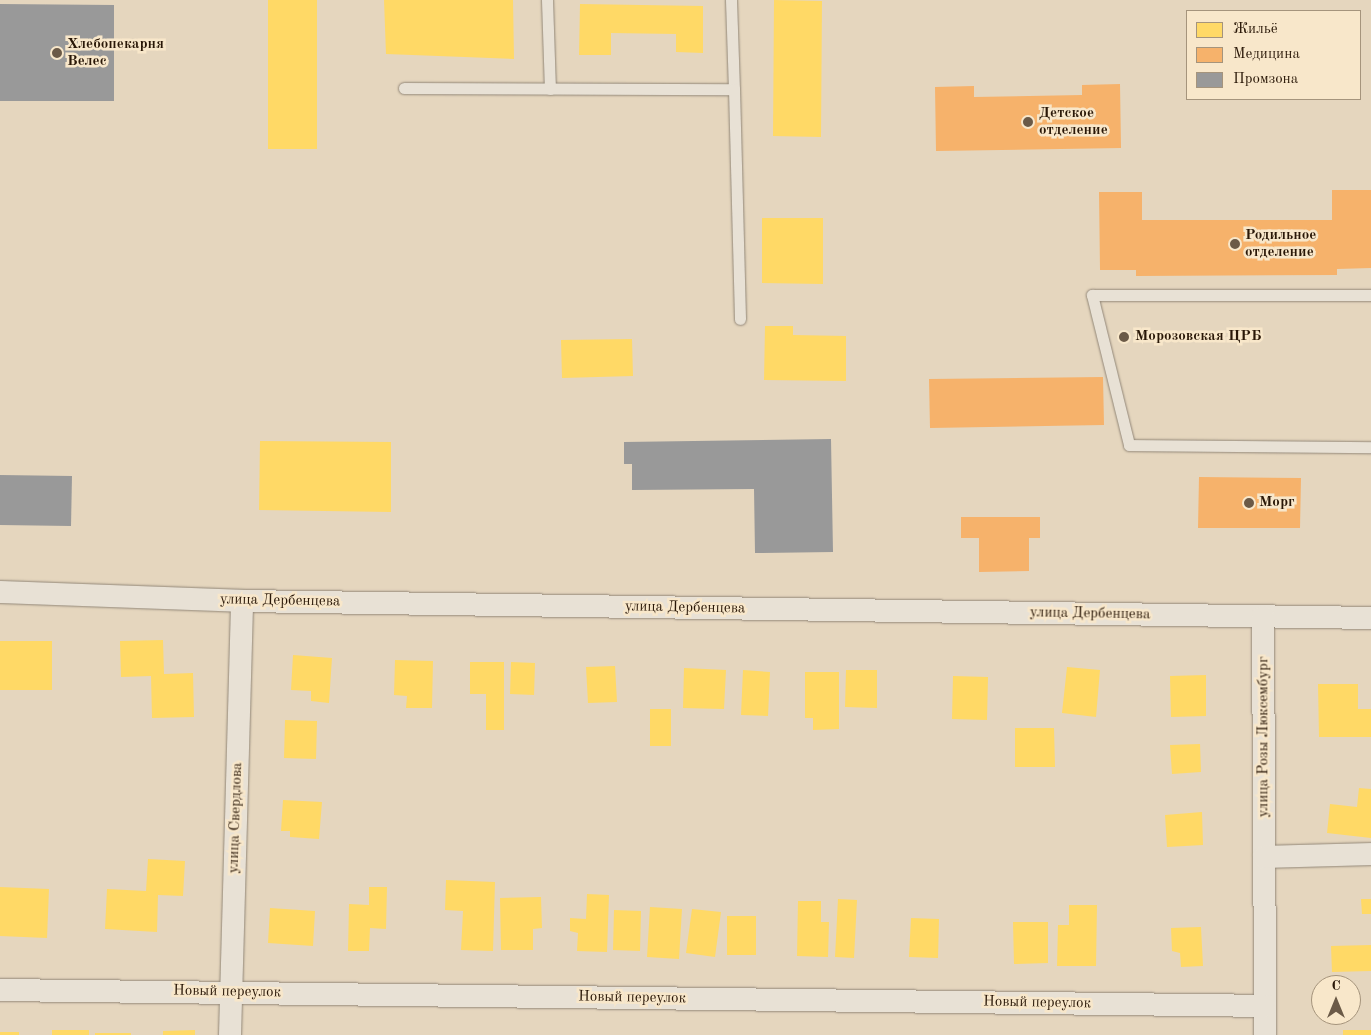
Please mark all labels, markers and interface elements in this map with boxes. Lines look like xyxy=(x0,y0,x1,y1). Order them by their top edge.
legend xyxy=(1186,10,1361,100)
text: Жильё xyxy=(1233,22,1278,37)
place label: Хлебопекарня Велес xyxy=(67,35,164,70)
marker: Хлебопекарня Велес xyxy=(51,47,63,59)
text: Медицина xyxy=(1233,47,1300,62)
text: Промзона xyxy=(1233,72,1298,87)
place label: Детское отделение xyxy=(1039,104,1108,139)
marker: Детское отделение xyxy=(1021,115,1035,129)
place label: Родильное отделение xyxy=(1245,226,1316,261)
marker: Родильное отделение xyxy=(1229,238,1241,250)
place label: Морозовская ЦРБ xyxy=(1135,328,1262,346)
marker: Морозовская ЦРБ xyxy=(1117,330,1131,344)
place label: Морг xyxy=(1259,494,1295,512)
marker: Морг xyxy=(1243,497,1255,509)
street label: улица Дербенцева xyxy=(220,591,340,611)
street label: улица Дербенцева xyxy=(625,598,745,618)
street label: улица Дербенцева xyxy=(1030,604,1150,624)
street label: улица Розы Люксембург xyxy=(1255,657,1273,817)
street label: улица Свердлова xyxy=(225,762,247,874)
north arrow xyxy=(1311,975,1361,1025)
text: С xyxy=(1331,979,1341,993)
street label: Новый переулок xyxy=(173,982,281,1002)
street label: Новый переулок xyxy=(578,988,686,1008)
street label: Новый переулок xyxy=(983,993,1091,1013)

